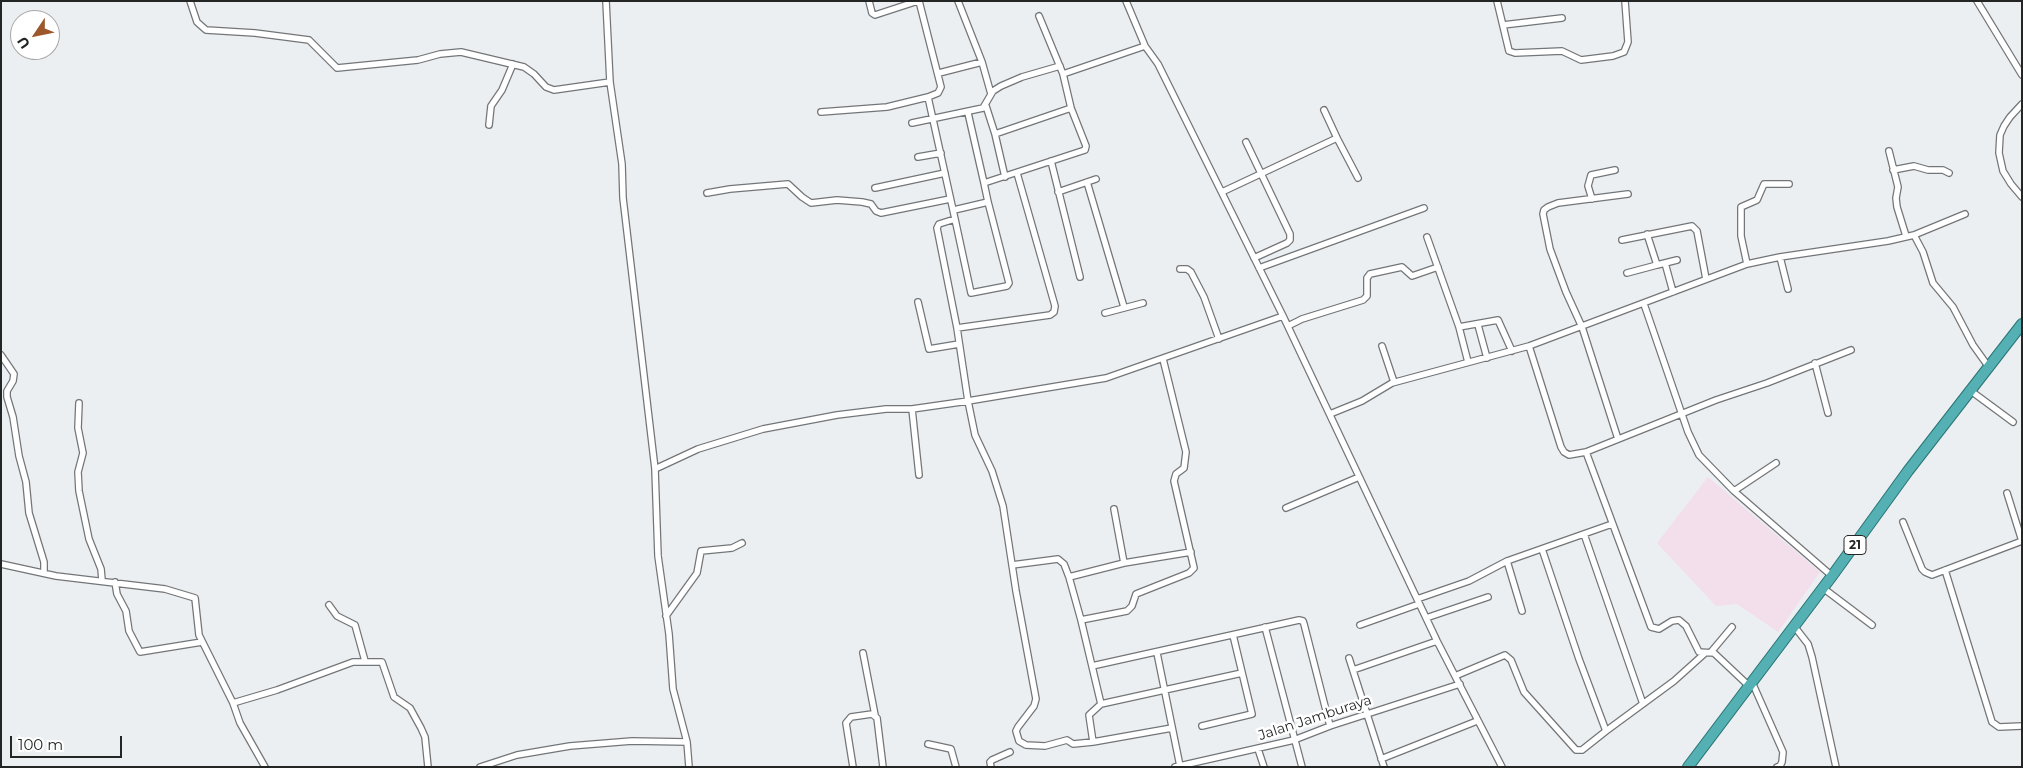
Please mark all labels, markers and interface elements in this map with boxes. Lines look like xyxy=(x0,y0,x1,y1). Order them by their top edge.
north arrow xyxy=(10,10,60,60)
text: U xyxy=(13,33,34,52)
road number: 21 xyxy=(1844,536,1866,554)
street label: Jalan Jamburaya xyxy=(1256,692,1374,744)
scale bar xyxy=(12,726,125,758)
text: 100 m xyxy=(18,735,63,754)

